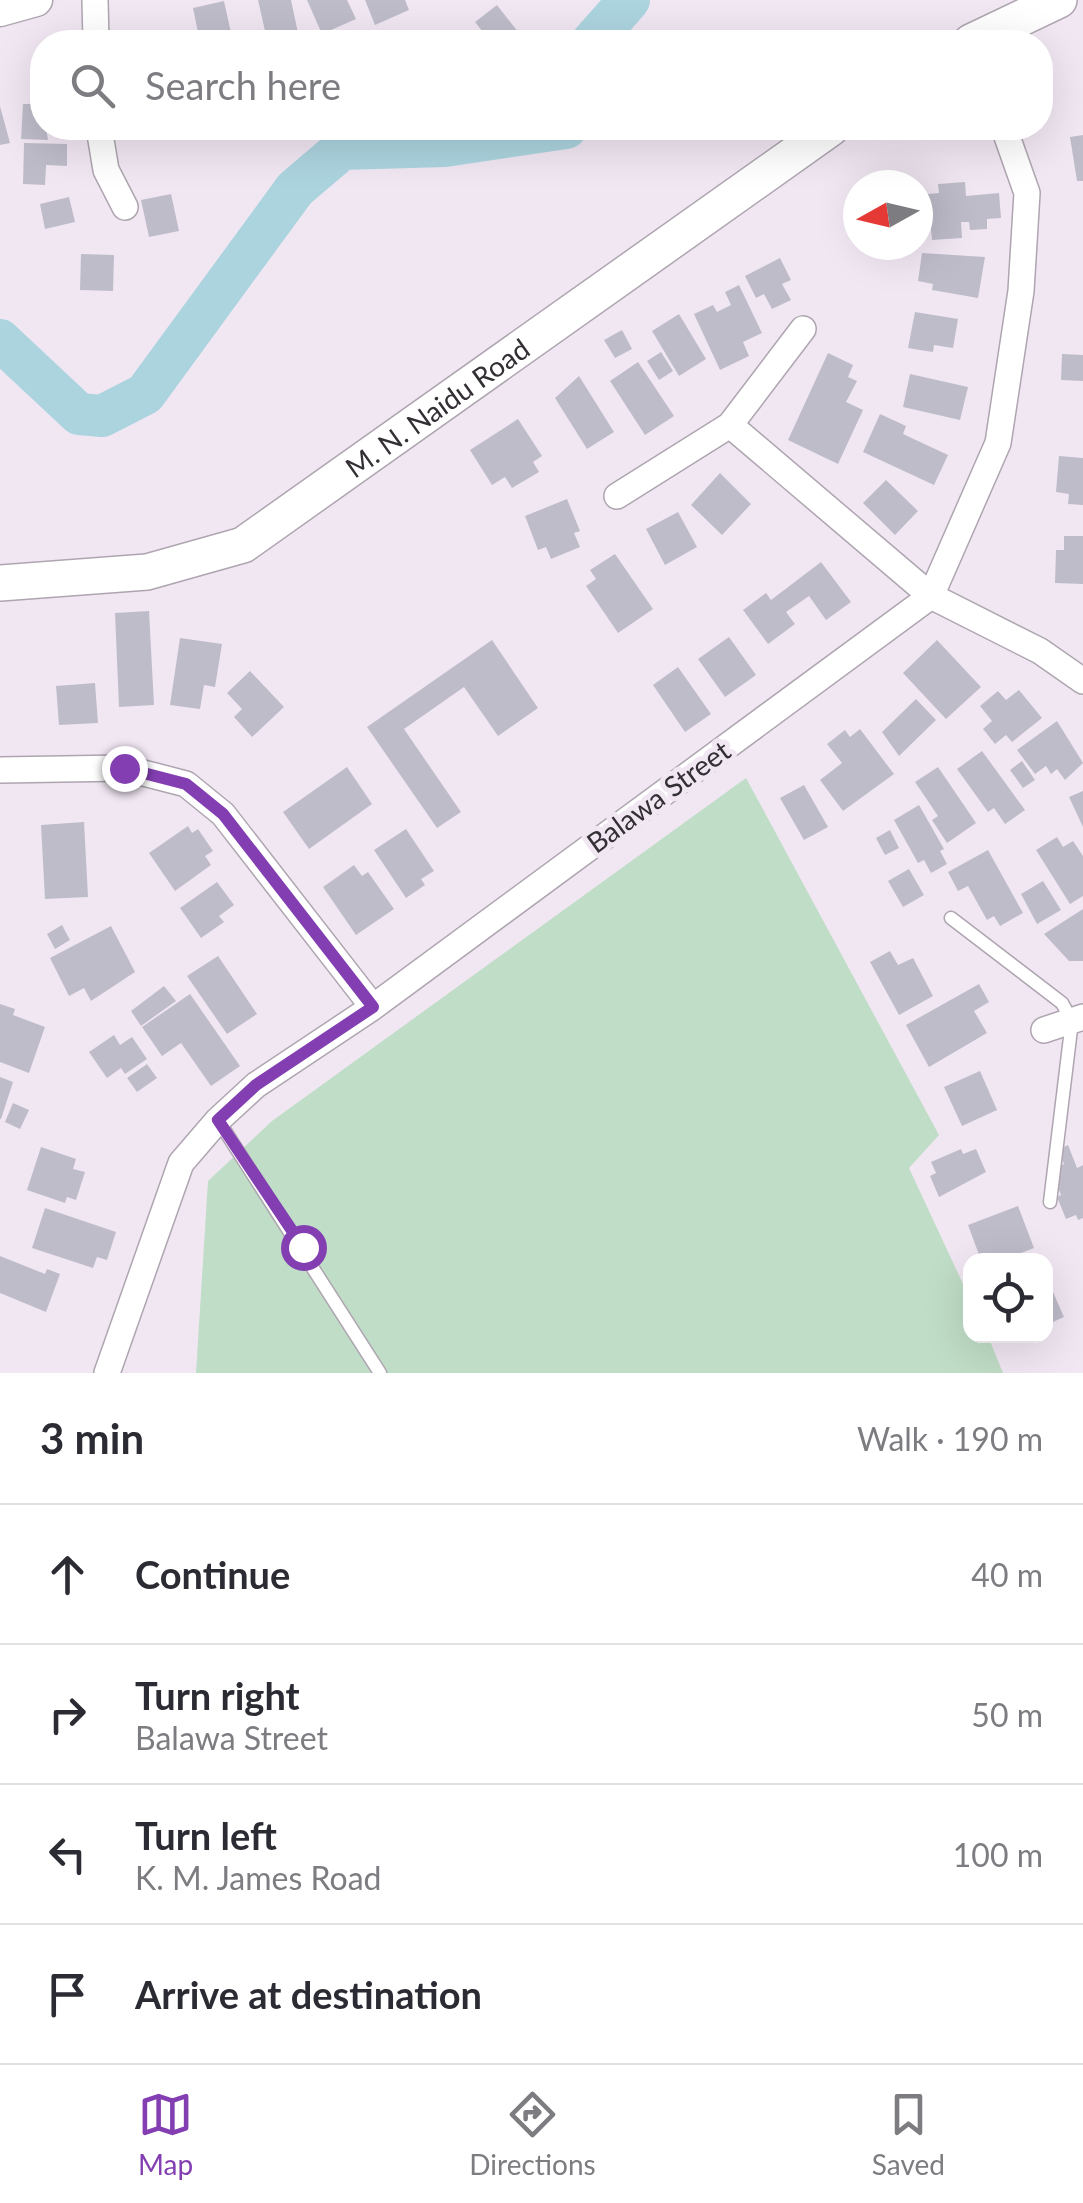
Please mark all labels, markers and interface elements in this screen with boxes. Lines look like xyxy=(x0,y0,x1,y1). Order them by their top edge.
search box xyxy=(30,30,1053,140)
icon: search xyxy=(65,58,120,113)
text: Search here xyxy=(145,62,341,108)
north arrow xyxy=(843,170,933,260)
street label: M. N. Naidu Road xyxy=(339,331,535,484)
street label: Balawa Street xyxy=(580,733,736,859)
route end xyxy=(102,746,148,792)
route start xyxy=(281,1225,327,1271)
map controls xyxy=(963,1253,1053,1343)
button: locate xyxy=(963,1253,1053,1343)
text: 3 min xyxy=(40,1413,144,1463)
text: Walk · 190 m xyxy=(857,1419,1043,1458)
icon: ahead xyxy=(40,1547,95,1602)
text: Continue xyxy=(135,1551,290,1597)
text: 40 m xyxy=(971,1555,1043,1594)
text: Turn right xyxy=(135,1672,300,1718)
icon: right xyxy=(40,1687,95,1742)
text: 50 m xyxy=(971,1695,1043,1734)
text: Balawa Street xyxy=(135,1718,328,1757)
text: Turn left xyxy=(135,1812,277,1858)
icon: left xyxy=(40,1827,95,1882)
text: 100 m xyxy=(953,1835,1043,1874)
text: K. M. James Road xyxy=(135,1858,382,1897)
icon: arrive xyxy=(40,1967,95,2022)
text: Arrive at destination xyxy=(135,1971,482,2017)
tab: Map xyxy=(138,2087,193,2181)
tab: Directions xyxy=(469,2087,596,2181)
tab: Saved xyxy=(872,2087,945,2181)

